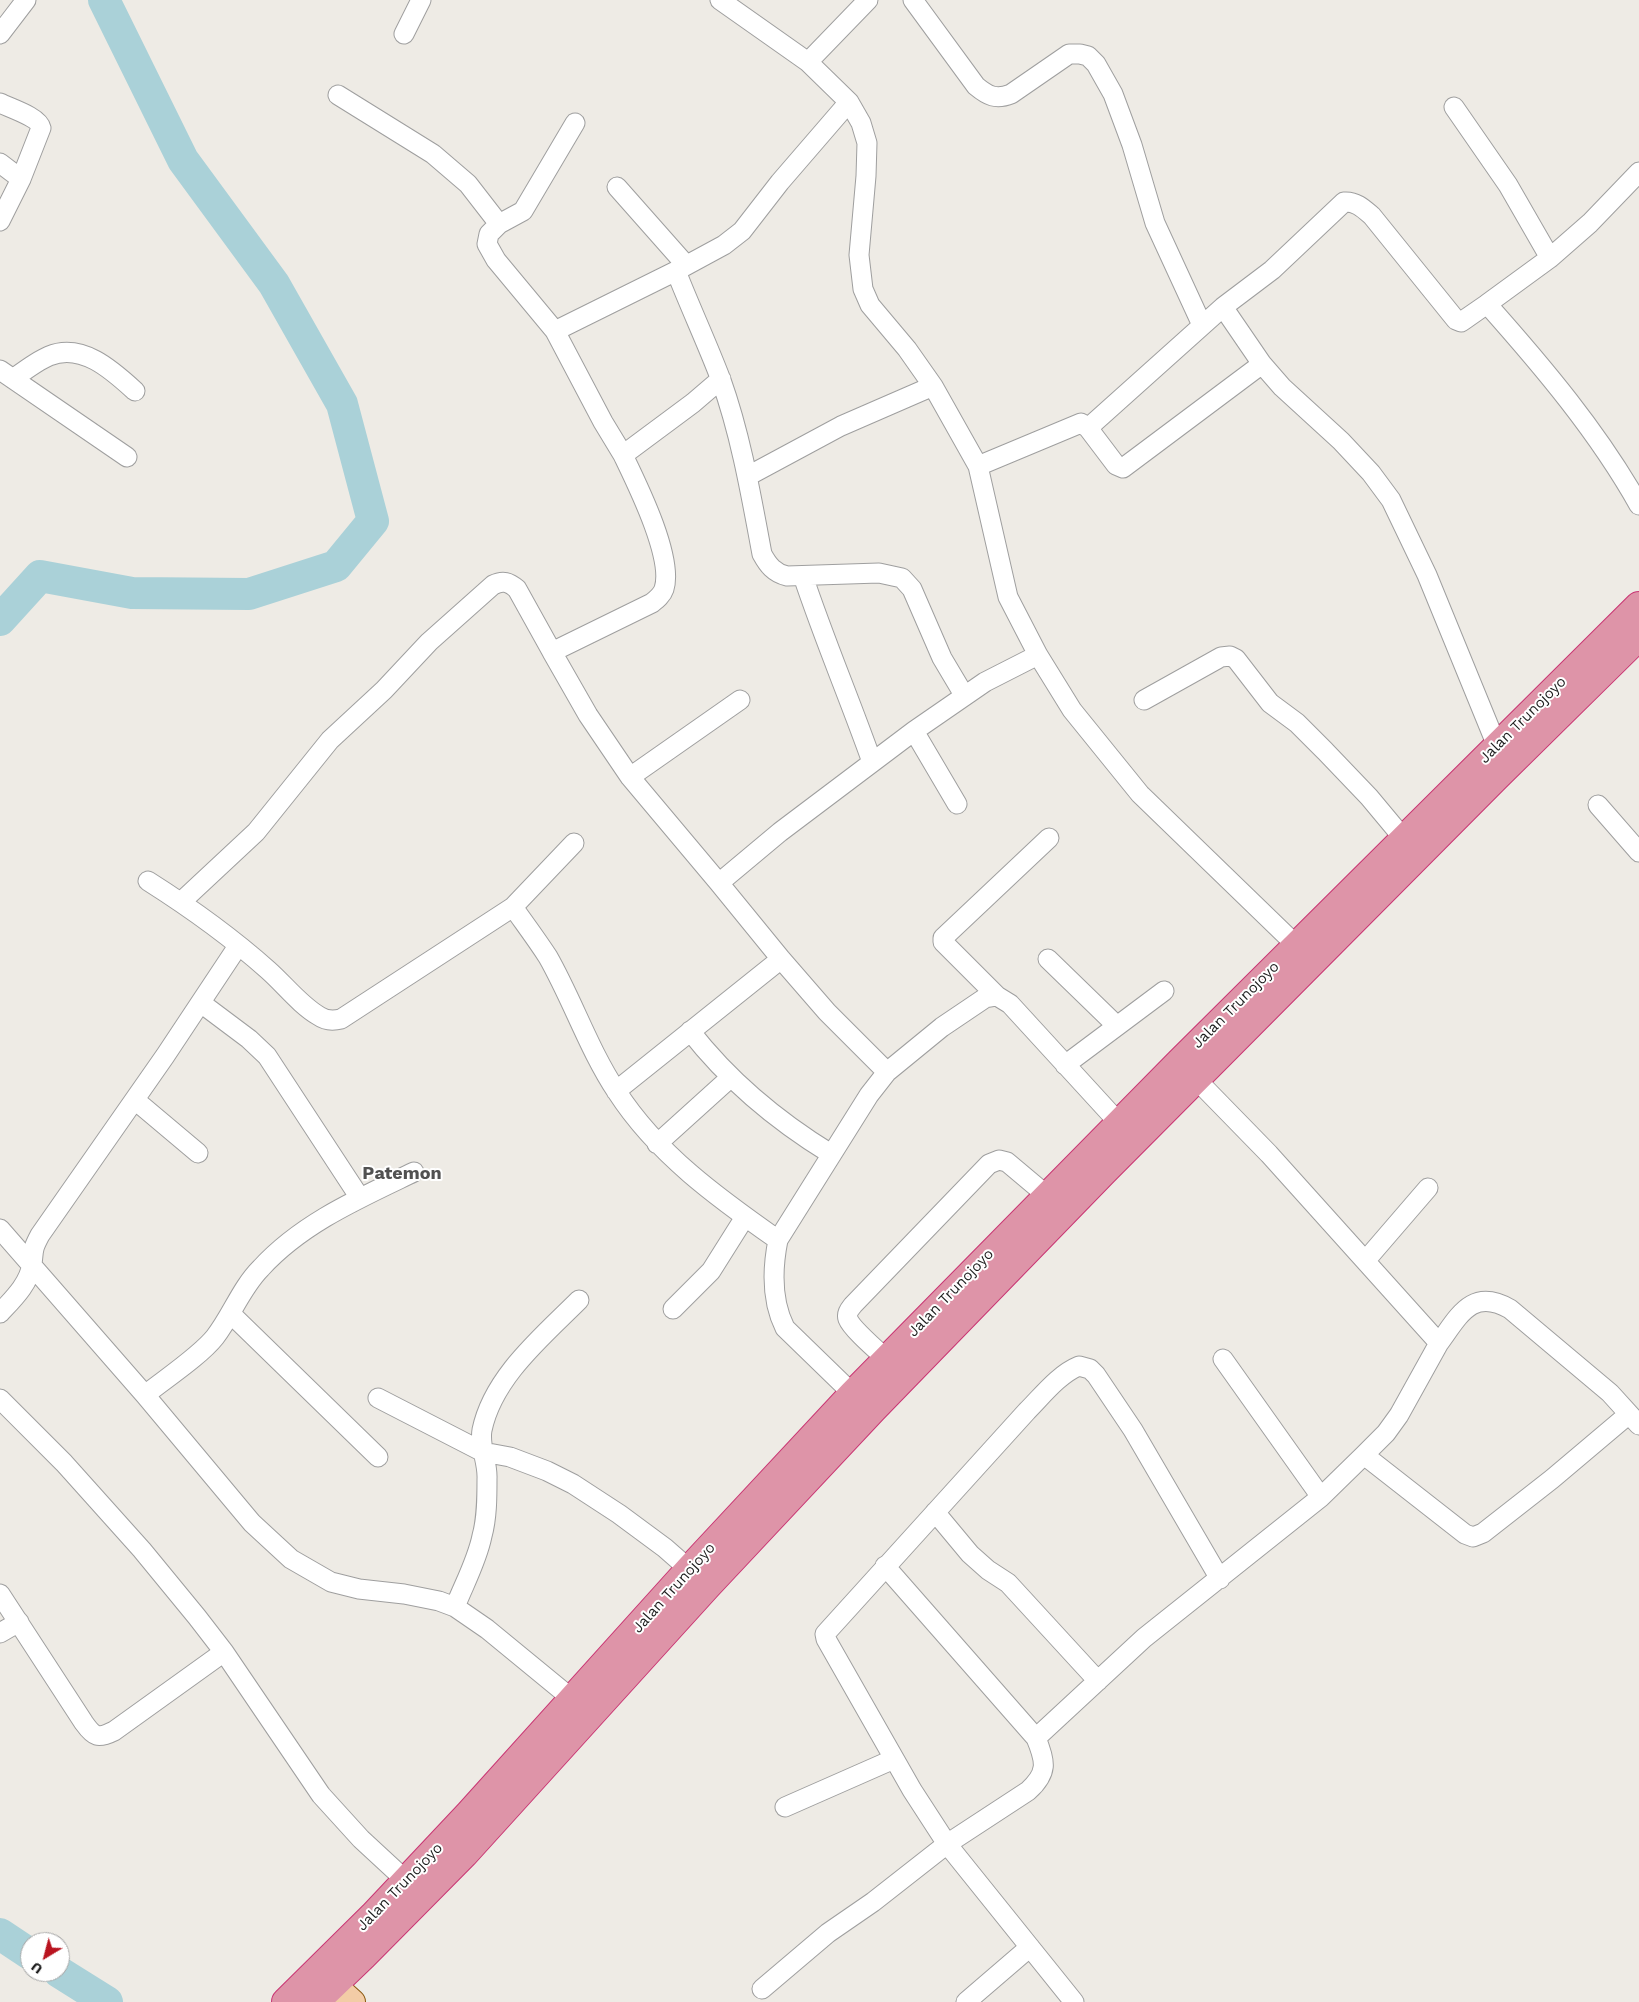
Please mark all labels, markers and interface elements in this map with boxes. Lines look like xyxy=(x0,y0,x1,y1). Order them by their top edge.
street label: Jalan Trunojoyo xyxy=(1476,673,1570,767)
street label: Jalan Trunojoyo xyxy=(1189,958,1283,1052)
district label: Patemon xyxy=(362,1163,442,1185)
street label: Jalan Trunojoyo xyxy=(904,1245,998,1341)
street label: Jalan Trunojoyo xyxy=(629,1539,719,1637)
street label: Jalan Trunojoyo xyxy=(353,1839,447,1935)
north arrow xyxy=(20,1932,70,1982)
text: U xyxy=(28,1959,45,1978)

